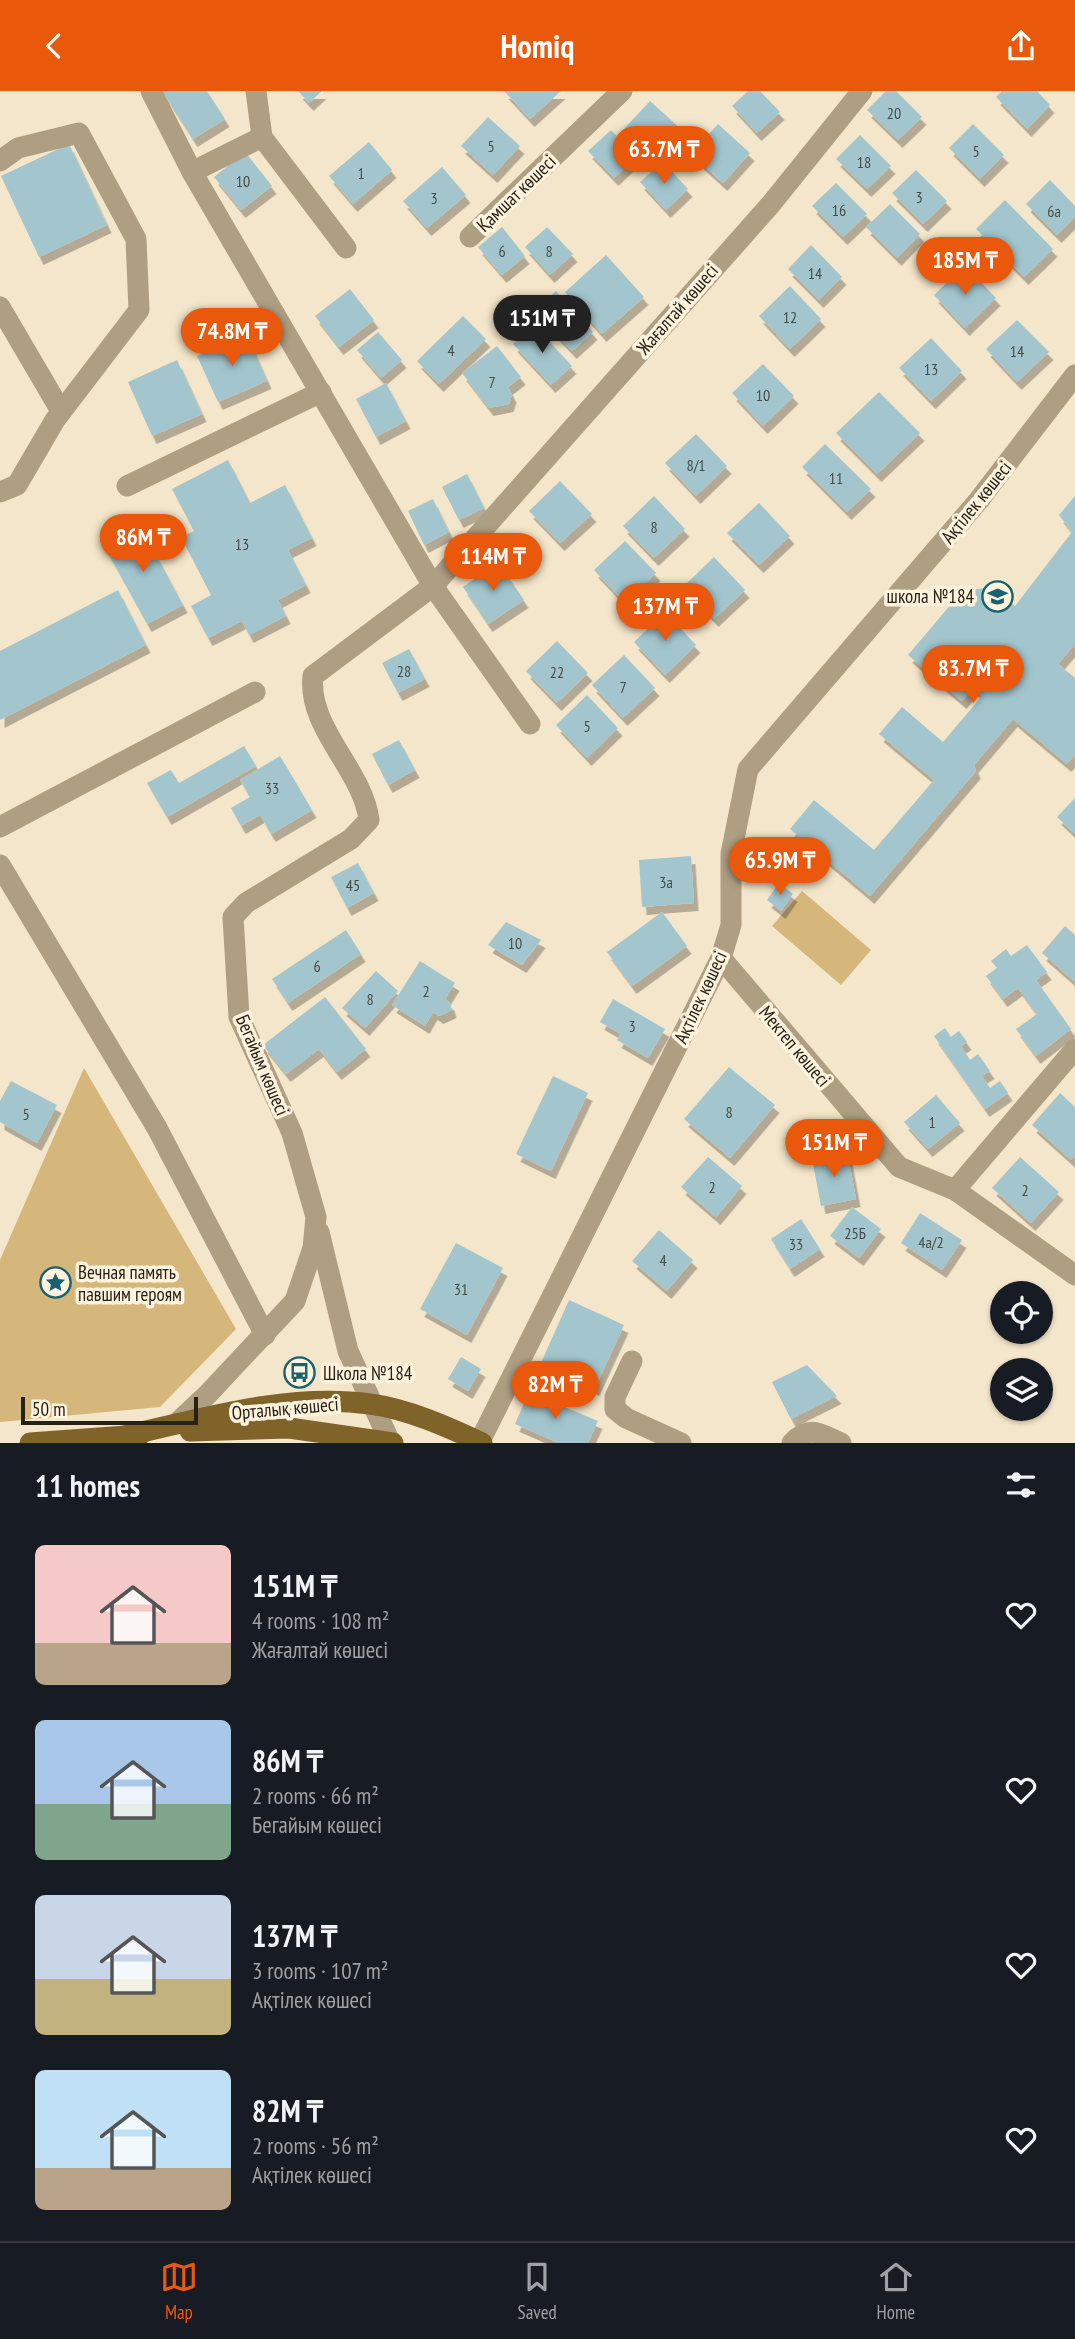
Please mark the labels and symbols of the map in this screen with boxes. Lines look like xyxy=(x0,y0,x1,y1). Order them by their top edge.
house number: 20 xyxy=(887,103,901,123)
pin: 63.7M ₸ xyxy=(599,127,729,186)
house number: 5 xyxy=(487,136,495,156)
house number: 5 xyxy=(972,141,980,161)
street label: Қамшат көшесі xyxy=(471,149,561,237)
house number: 18 xyxy=(857,152,871,172)
house number: 1 xyxy=(357,163,365,183)
house number: 10 xyxy=(236,171,250,191)
house number: 3 xyxy=(915,187,923,207)
house number: 3 xyxy=(430,188,438,208)
house number: 16 xyxy=(832,200,846,220)
house number: 6а xyxy=(1047,201,1061,221)
pin: 185M ₸ xyxy=(908,237,1022,297)
house number: 6 xyxy=(498,241,506,261)
house number: 8 xyxy=(545,241,553,261)
street label: Жағалтай көшесі xyxy=(630,259,723,360)
house number: 14 xyxy=(808,263,822,283)
pin: 151M ₸ xyxy=(485,295,599,355)
house number: 12 xyxy=(783,307,797,327)
pin: 74.8M ₸ xyxy=(167,309,297,368)
house number: 4 xyxy=(447,340,455,360)
house number: 14 xyxy=(1010,341,1024,361)
house number: 13 xyxy=(924,359,938,379)
house number: 7 xyxy=(488,372,496,392)
house number: 10 xyxy=(756,385,770,405)
house number: 8/1 xyxy=(686,455,706,475)
street label: Ақтілек көшесі xyxy=(935,456,1017,548)
house number: 11 xyxy=(829,468,843,488)
pin: 86M ₸ xyxy=(94,515,192,574)
house number: 8 xyxy=(650,517,658,537)
pin: 114M ₸ xyxy=(436,533,550,593)
house number: 13 xyxy=(235,534,249,554)
school or university icon: школа №184 xyxy=(980,579,1014,613)
pin: 137M ₸ xyxy=(608,583,722,643)
place label: школа №184 xyxy=(887,584,974,608)
pin: 83.7M ₸ xyxy=(908,645,1038,705)
house number: 28 xyxy=(397,661,411,681)
house number: 22 xyxy=(550,662,564,682)
house number: 7 xyxy=(619,677,627,697)
house number: 5 xyxy=(583,716,591,736)
house number: 33 xyxy=(265,778,279,798)
pin: 65.9M ₸ xyxy=(715,837,845,897)
house number: 3а xyxy=(659,872,673,892)
house number: 45 xyxy=(346,875,360,895)
house number: 10 xyxy=(508,933,522,953)
street label: Ақтілек көшесі xyxy=(668,947,732,1047)
house number: 6 xyxy=(313,956,321,976)
house number: 2 xyxy=(422,981,430,1001)
house number: 8 xyxy=(366,989,374,1009)
street label: Мектеп көшесі xyxy=(754,1001,836,1091)
street label: Бегайым көшесі xyxy=(231,1011,295,1119)
house number: 3 xyxy=(628,1016,636,1036)
house number: 8 xyxy=(725,1102,733,1122)
house number: 5 xyxy=(22,1104,30,1124)
house number: 1 xyxy=(928,1112,936,1132)
pin: 151M ₸ xyxy=(777,1119,891,1179)
house number: 2 xyxy=(708,1177,716,1197)
house number: 2 xyxy=(1021,1180,1029,1200)
house number: 25Б xyxy=(844,1223,866,1243)
house number: 4а/2 xyxy=(918,1232,944,1252)
house number: 33 xyxy=(789,1234,803,1254)
house number: 4 xyxy=(659,1250,667,1270)
place label: Вечная память павшим героям xyxy=(78,1260,182,1306)
place icon: Вечная память павшим героям xyxy=(38,1266,72,1300)
house number: 31 xyxy=(454,1279,468,1299)
bus stop icon: Школа №184 xyxy=(283,1356,317,1390)
place label: Школа №184 xyxy=(323,1361,413,1385)
pin: 82M ₸ xyxy=(506,1361,604,1421)
street label: Орталық көшесі xyxy=(231,1391,339,1425)
scale bar xyxy=(21,1394,198,1426)

